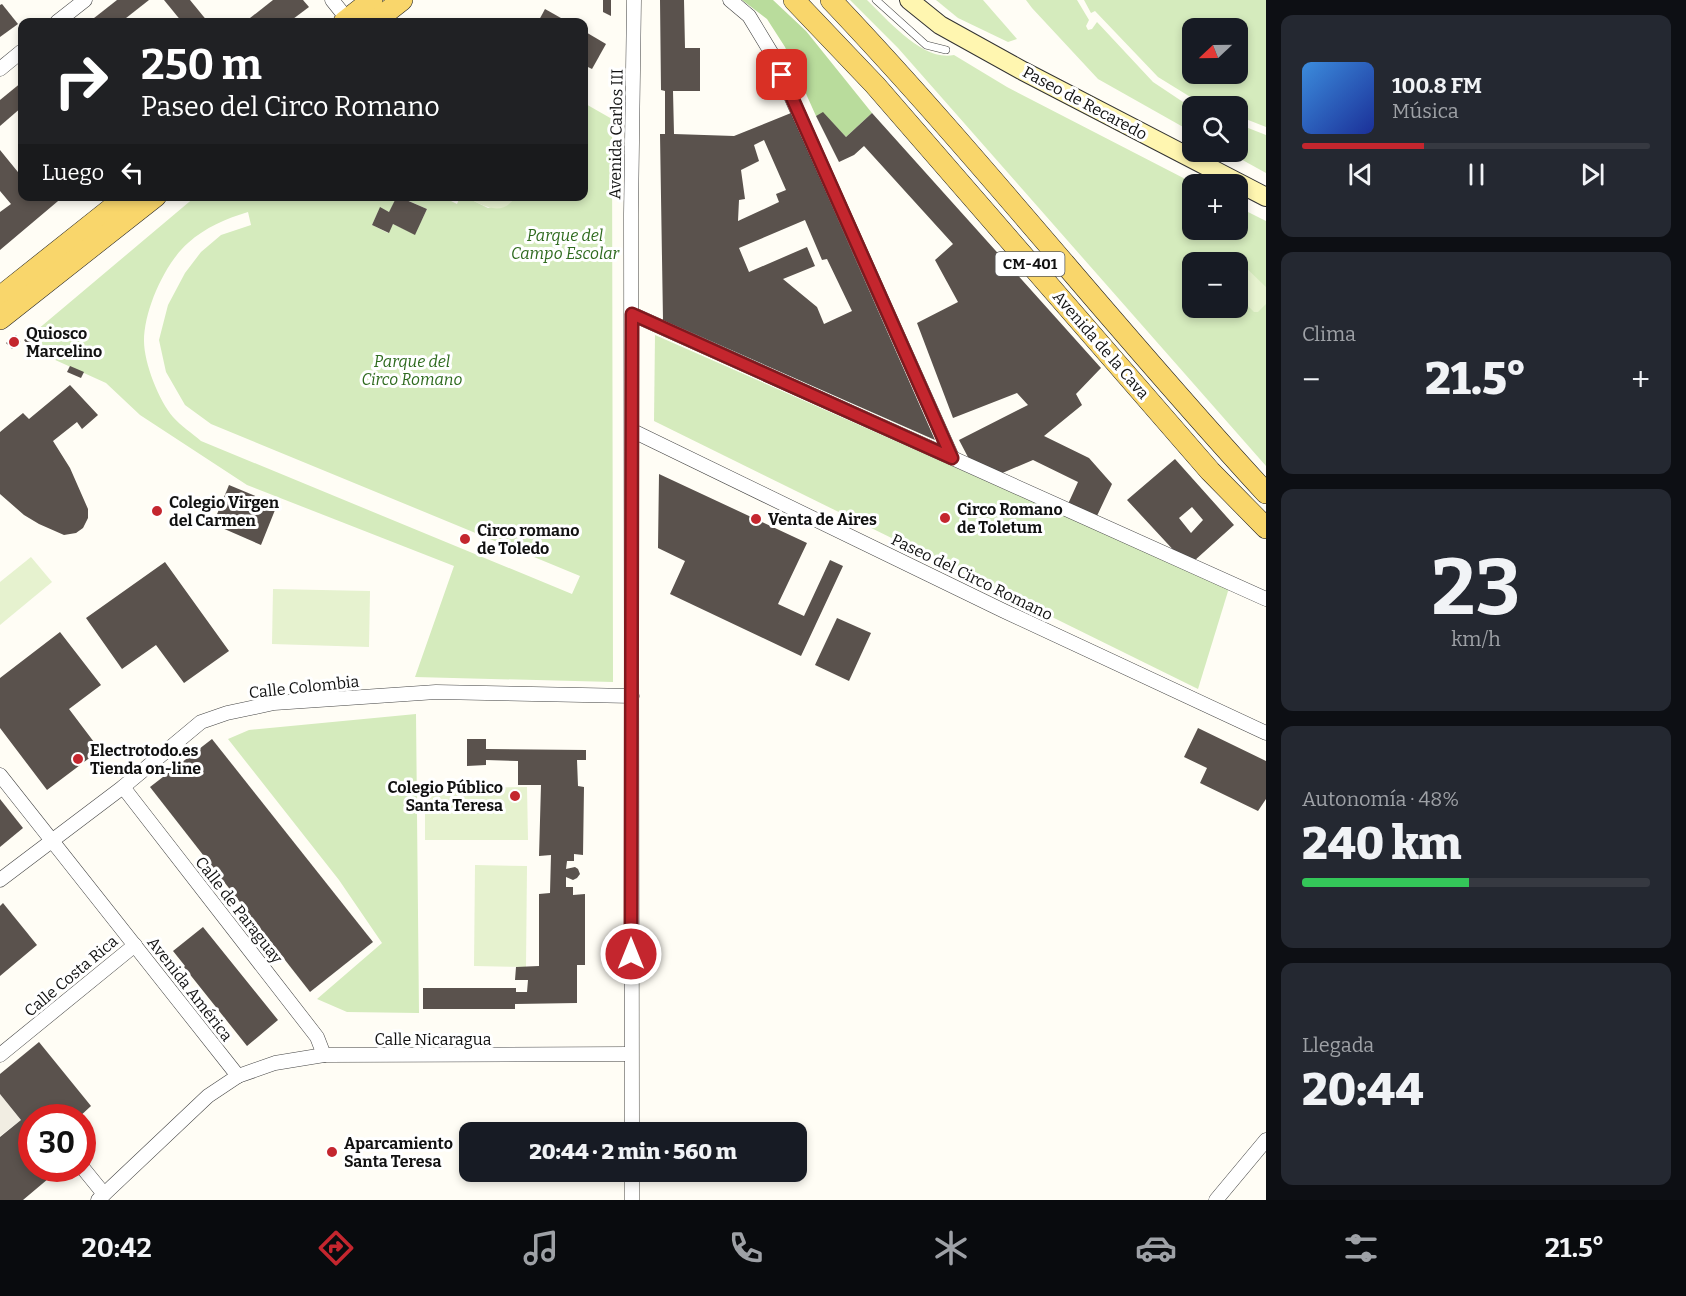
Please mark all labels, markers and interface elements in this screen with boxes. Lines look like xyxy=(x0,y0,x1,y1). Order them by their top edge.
north arrow xyxy=(1182,18,1248,84)
map controls xyxy=(1182,18,1248,318)
text: 250 m xyxy=(141,40,262,90)
icon: right xyxy=(42,42,120,120)
pin xyxy=(756,49,807,100)
icon: arrive xyxy=(765,58,798,91)
street label: Paseo de Recaredo xyxy=(1020,62,1150,144)
street label: Avenida Carlos III xyxy=(605,69,627,199)
text: 100.8 FM xyxy=(1392,72,1482,99)
text: Paseo del Circo Romano xyxy=(141,91,440,123)
button: search xyxy=(1182,96,1248,162)
text: Música xyxy=(1392,99,1459,123)
icon: left xyxy=(116,156,149,189)
icon: previous xyxy=(1344,158,1377,191)
icon: pause xyxy=(1460,158,1493,191)
icon: next xyxy=(1576,158,1609,191)
text: Luego xyxy=(42,159,104,186)
button: + xyxy=(1182,174,1248,240)
park label: Parque del Campo Escolar xyxy=(511,226,621,263)
road number: CM-401 xyxy=(996,252,1064,276)
button: − xyxy=(1182,252,1248,318)
street label: Avenida de la Cava xyxy=(1049,287,1153,403)
text: Clima xyxy=(1302,322,1356,346)
place label: Quiosco Marcelino xyxy=(26,324,102,361)
marker: Quiosco Marcelino xyxy=(7,335,21,349)
park label: Parque del Circo Romano xyxy=(362,352,463,389)
text: 21.5° xyxy=(1425,352,1526,406)
text: − xyxy=(1302,360,1320,400)
text: + xyxy=(1631,360,1650,400)
place label: Colegio Virgen del Carmen xyxy=(169,493,280,530)
place label: Circo Romano de Toletum xyxy=(957,500,1063,537)
marker: Colegio Virgen del Carmen xyxy=(150,504,164,518)
place label: Venta de Aires xyxy=(768,510,877,529)
marker: Circo Romano de Toletum xyxy=(938,511,952,525)
marker: Venta de Aires xyxy=(749,512,763,526)
place label: Circo romano de Toledo xyxy=(477,521,580,558)
street label: Paseo del Circo Romano xyxy=(888,530,1056,624)
marker: Circo romano de Toledo xyxy=(458,532,472,546)
text: 23 xyxy=(1432,541,1520,635)
text: km/h xyxy=(1451,627,1501,651)
street label: Calle Colombia xyxy=(248,672,360,702)
place label: Electrotodo.es Tienda on-line xyxy=(90,741,201,778)
marker: Electrotodo.es Tienda on-line xyxy=(71,752,85,766)
place label: Colegio Público Santa Teresa xyxy=(388,778,503,815)
text: Autonomía · 48% xyxy=(1302,787,1459,811)
marker: Colegio Público Santa Teresa xyxy=(508,789,522,803)
text: 240 km xyxy=(1302,817,1461,871)
street label: Calle de Paraguay xyxy=(191,853,287,968)
position arrow xyxy=(599,922,663,986)
street label: Calle Costa Rica xyxy=(20,931,122,1021)
street label: Avenida América xyxy=(143,933,237,1045)
street label: Calle Nicaragua xyxy=(375,1030,492,1049)
text: Llegada xyxy=(1302,1033,1374,1057)
text: 20:44 xyxy=(1302,1063,1424,1117)
speed limit sign: 30 xyxy=(18,1104,96,1182)
place label: Aparcamiento Santa Teresa xyxy=(344,1134,453,1171)
text: 20:44 · 2 min · 560 m xyxy=(529,1138,737,1165)
marker: Aparcamiento Santa Teresa xyxy=(325,1145,339,1159)
icon: directions xyxy=(315,1227,357,1269)
icon: music xyxy=(520,1227,562,1269)
icon: phone xyxy=(725,1227,767,1269)
icon: climate xyxy=(930,1227,972,1269)
icon: car xyxy=(1135,1227,1177,1269)
icon: filters xyxy=(1340,1227,1382,1269)
text: 20:42 xyxy=(81,1232,152,1264)
text: 21.5° xyxy=(1545,1232,1604,1264)

